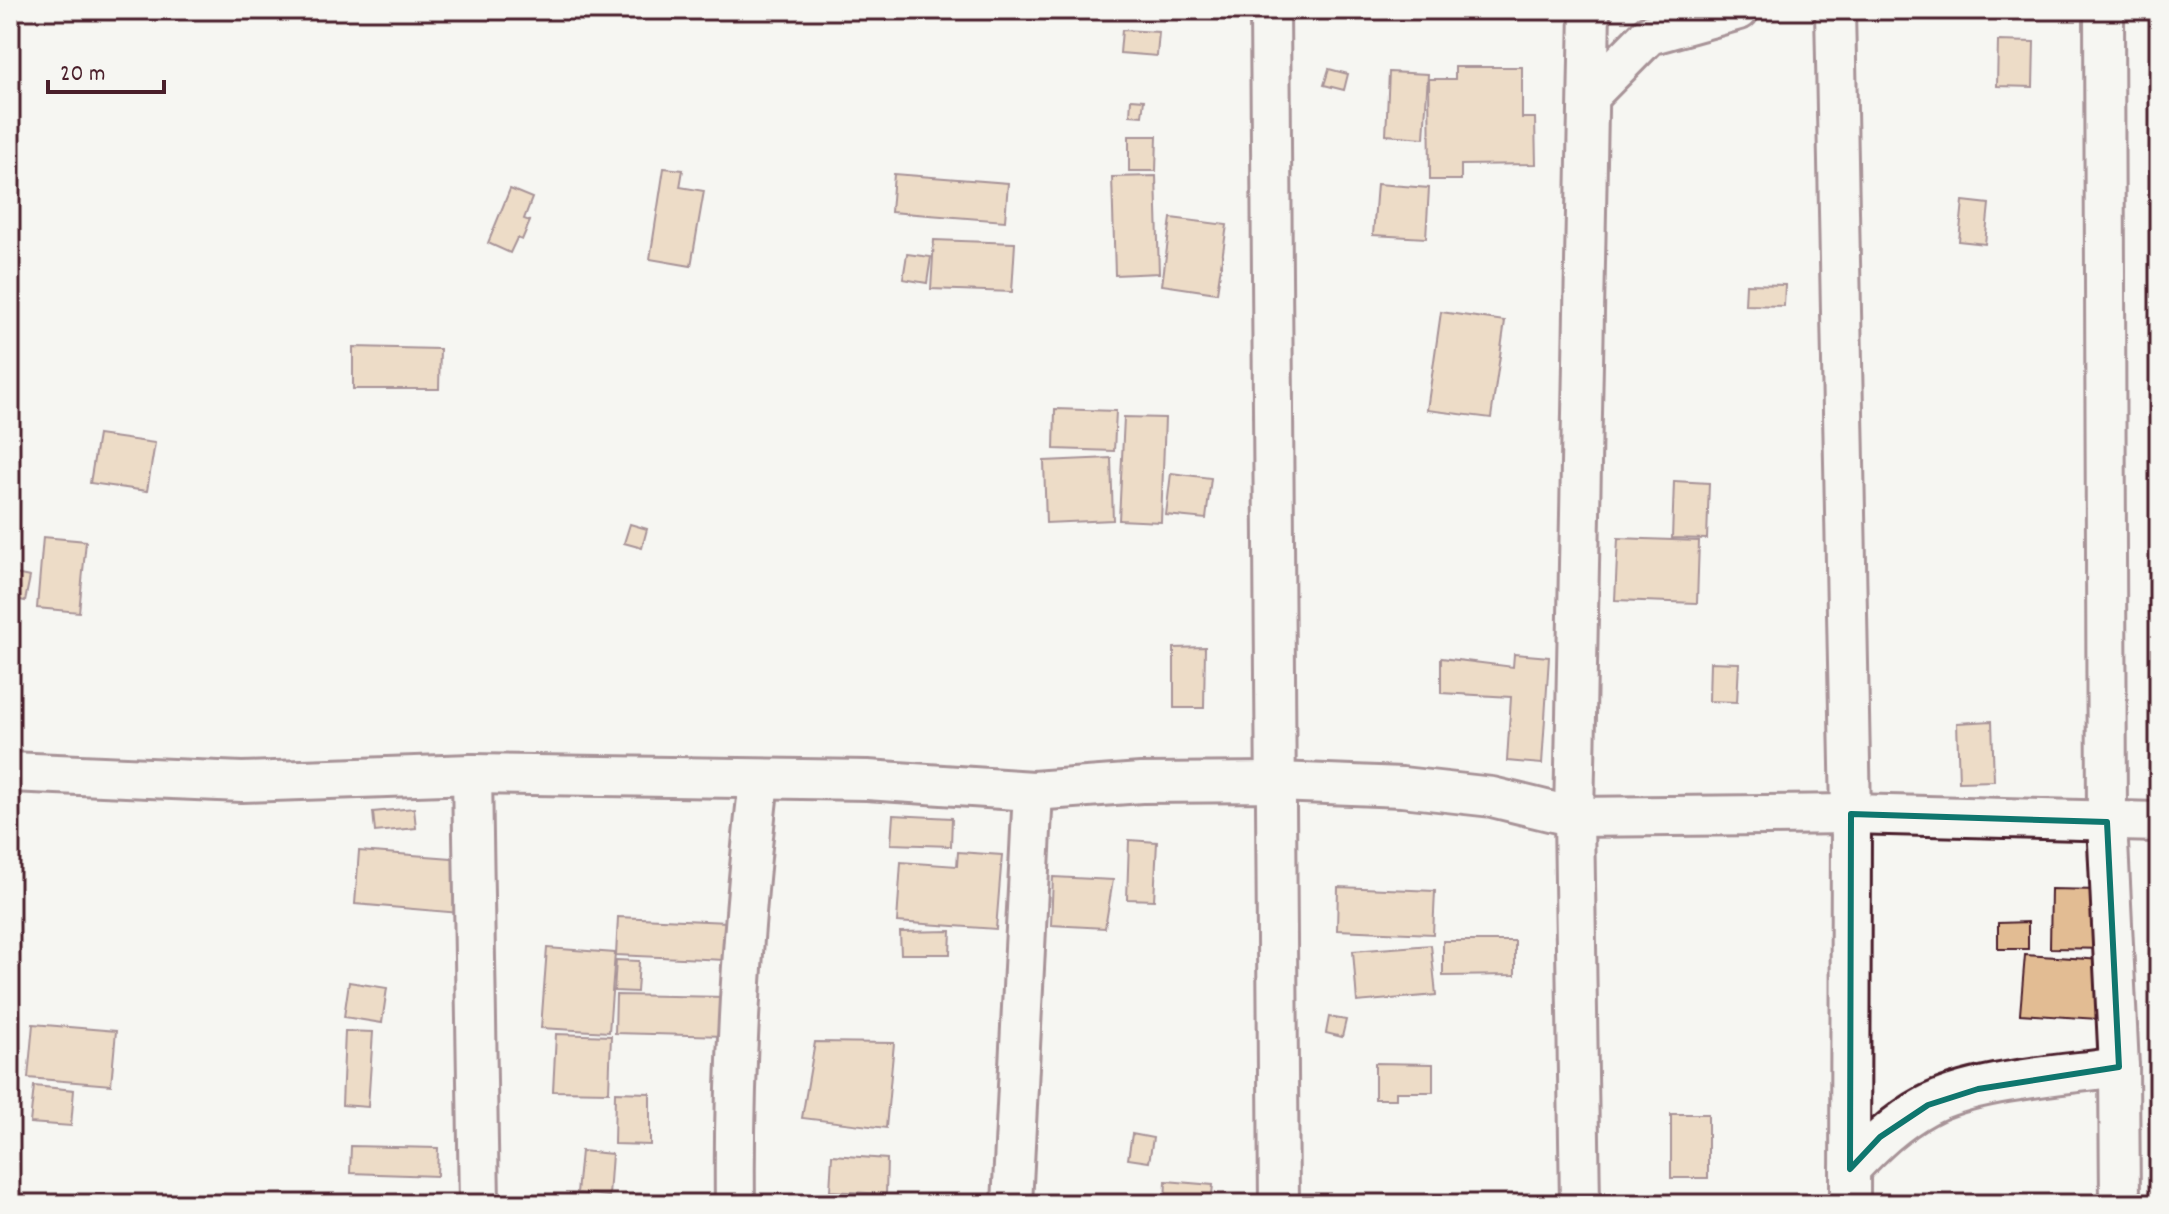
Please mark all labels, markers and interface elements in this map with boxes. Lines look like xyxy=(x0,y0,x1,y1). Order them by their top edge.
scale bar xyxy=(48,44,164,94)
text: 20 m xyxy=(60,58,106,92)

